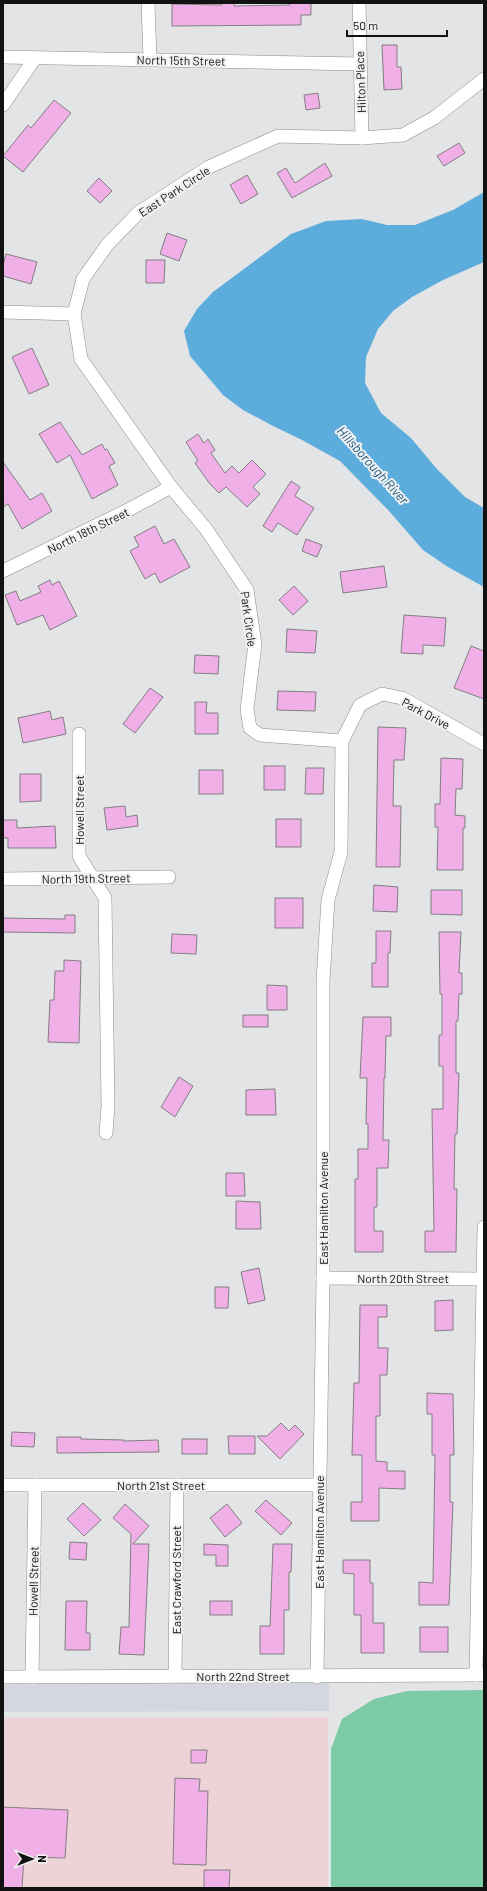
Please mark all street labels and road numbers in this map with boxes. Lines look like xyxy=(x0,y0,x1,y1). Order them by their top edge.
street label: Hilton Place xyxy=(352,51,368,113)
street label: North 15th Street xyxy=(136,52,226,68)
street label: East Park Circle xyxy=(136,163,212,219)
street label: North 18th Street xyxy=(45,504,131,556)
street label: Park Circle xyxy=(238,590,260,648)
street label: Park Drive xyxy=(399,694,453,732)
street label: Howell Street xyxy=(72,775,86,845)
street label: North 19th Street xyxy=(41,870,131,886)
street label: East Hamilton Avenue xyxy=(316,1151,330,1265)
street label: North 20th Street xyxy=(357,1271,449,1285)
street label: East Hamilton Avenue xyxy=(312,1475,326,1589)
street label: North 21st Street xyxy=(117,1478,205,1492)
street label: East Crawford Street xyxy=(169,1526,183,1634)
street label: Howell Street xyxy=(25,1546,41,1616)
street label: North 22nd Street xyxy=(196,1669,290,1683)

